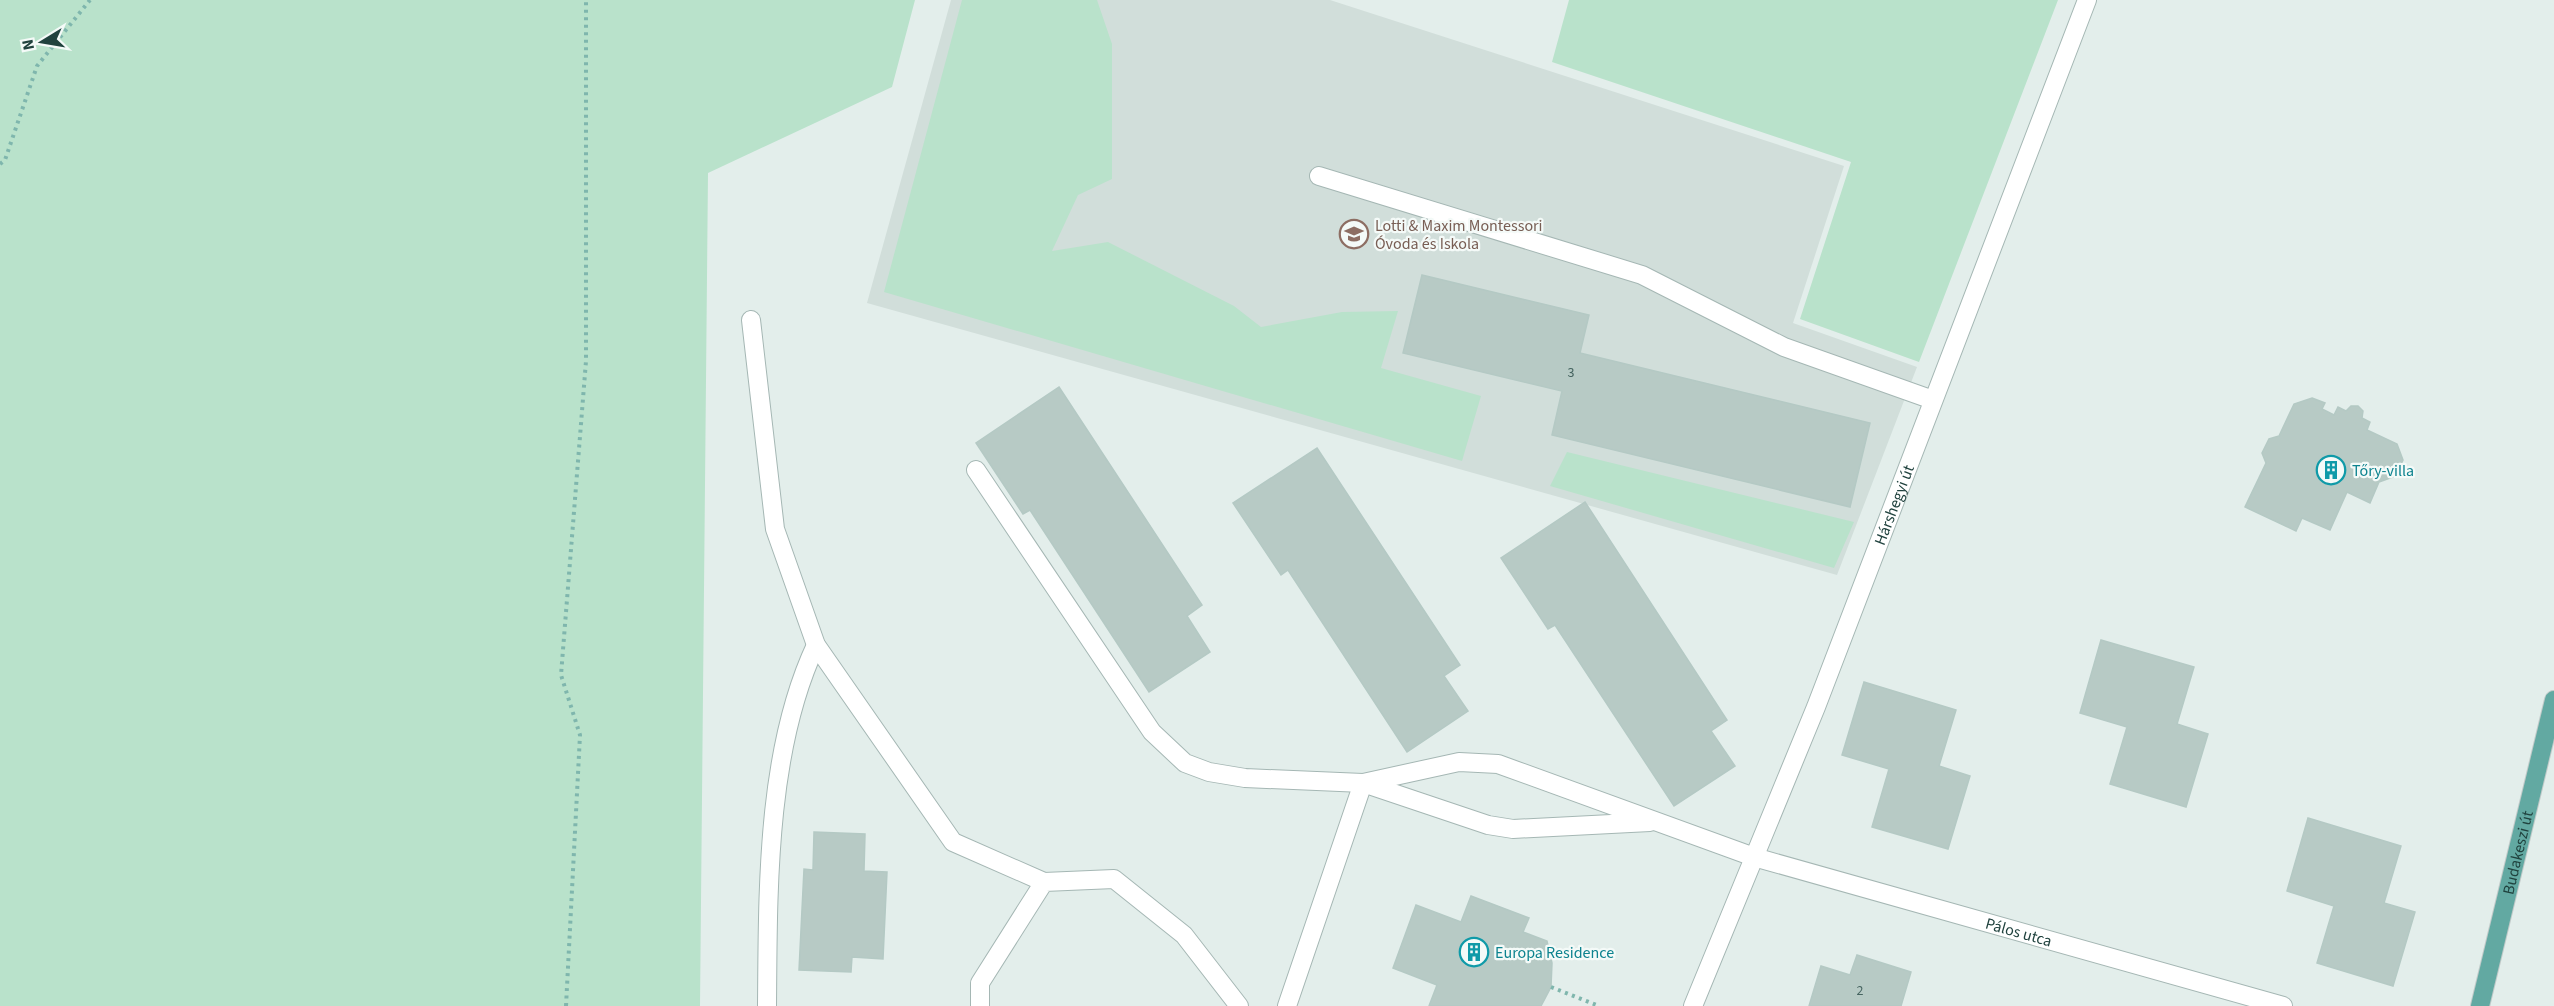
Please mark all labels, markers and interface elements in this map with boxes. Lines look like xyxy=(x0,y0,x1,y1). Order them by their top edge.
north arrow xyxy=(12,12,72,72)
text: N xyxy=(16,37,40,52)
place label: Lotti & Maxim Montessori Óvoda és Iskola xyxy=(1375,215,1543,255)
school or university icon: Lotti & Maxim Montessori Óvoda és Iskola xyxy=(1338,218,1370,250)
house number: 3 xyxy=(1568,363,1575,383)
building icon: Tőry-villa xyxy=(2315,454,2347,486)
place label: Tőry-villa xyxy=(2352,460,2414,482)
street label: Hárshegyi út xyxy=(1869,461,1920,548)
street label: Budakeszi út xyxy=(2497,808,2539,897)
street label: Pálos utca xyxy=(1983,913,2054,952)
building icon: Europa Residence xyxy=(1458,936,1490,968)
place label: Europa Residence xyxy=(1495,942,1614,964)
house number: 2 xyxy=(1857,981,1864,1001)

